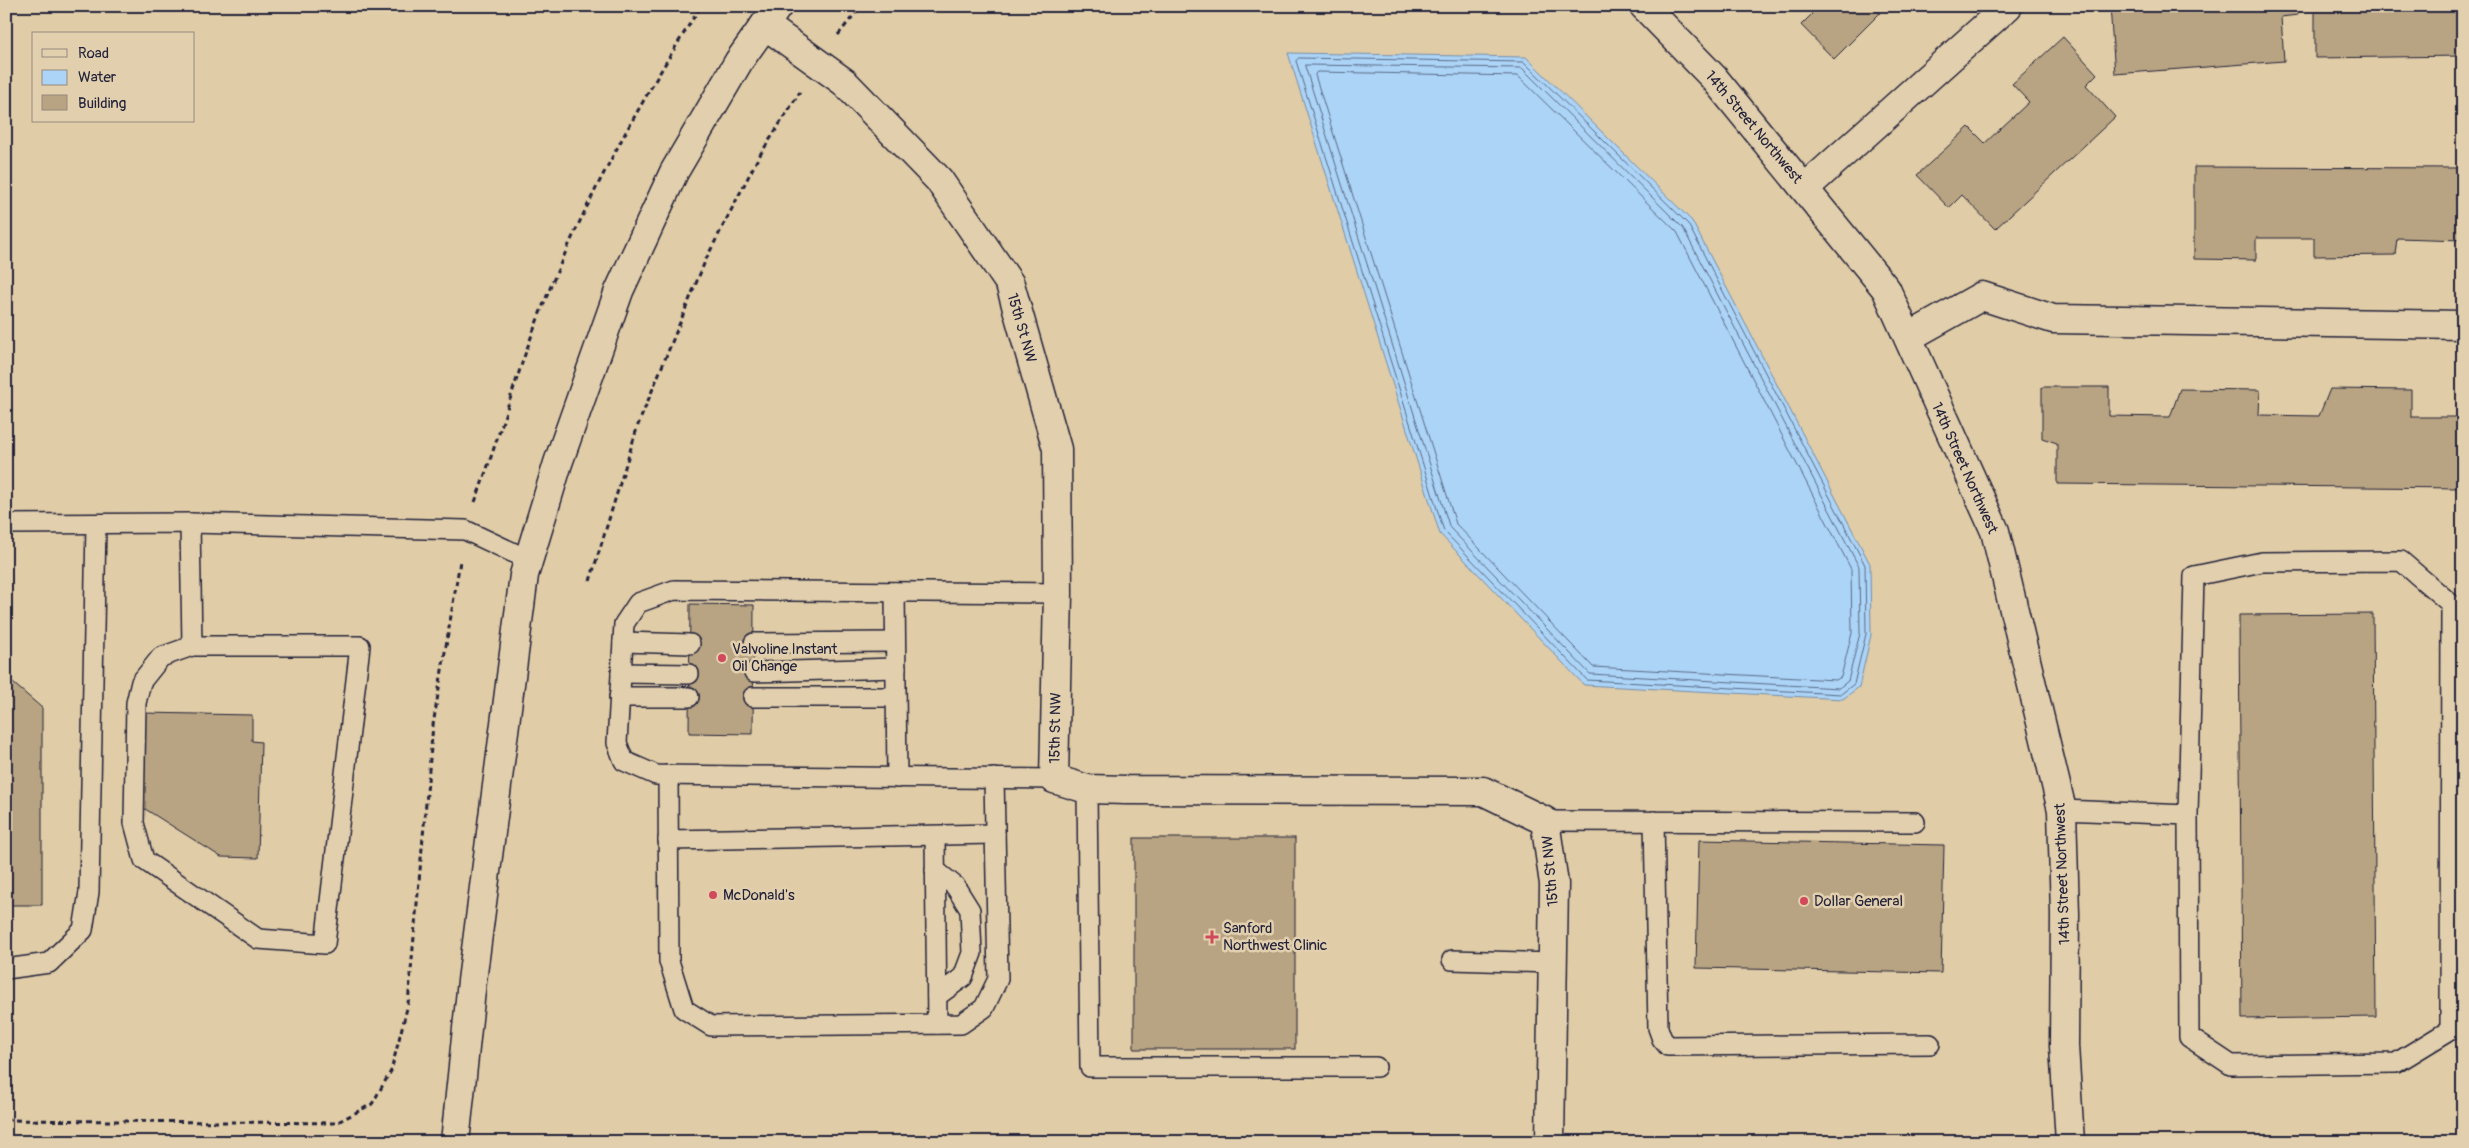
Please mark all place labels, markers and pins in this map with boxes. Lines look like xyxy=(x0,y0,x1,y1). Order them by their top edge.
place label: Valvoline Instant Oil Change xyxy=(732,640,839,676)
marker: Valvoline Instant Oil Change xyxy=(716,652,728,664)
place label: McDonald's xyxy=(723,886,795,905)
marker: McDonald's xyxy=(707,889,719,901)
place label: Dollar General xyxy=(1814,892,1903,911)
marker: Dollar General xyxy=(1798,895,1810,907)
place label: Sanford Northwest Clinic xyxy=(1223,919,1328,955)
marker: Sanford Northwest Clinic xyxy=(1205,930,1219,944)

